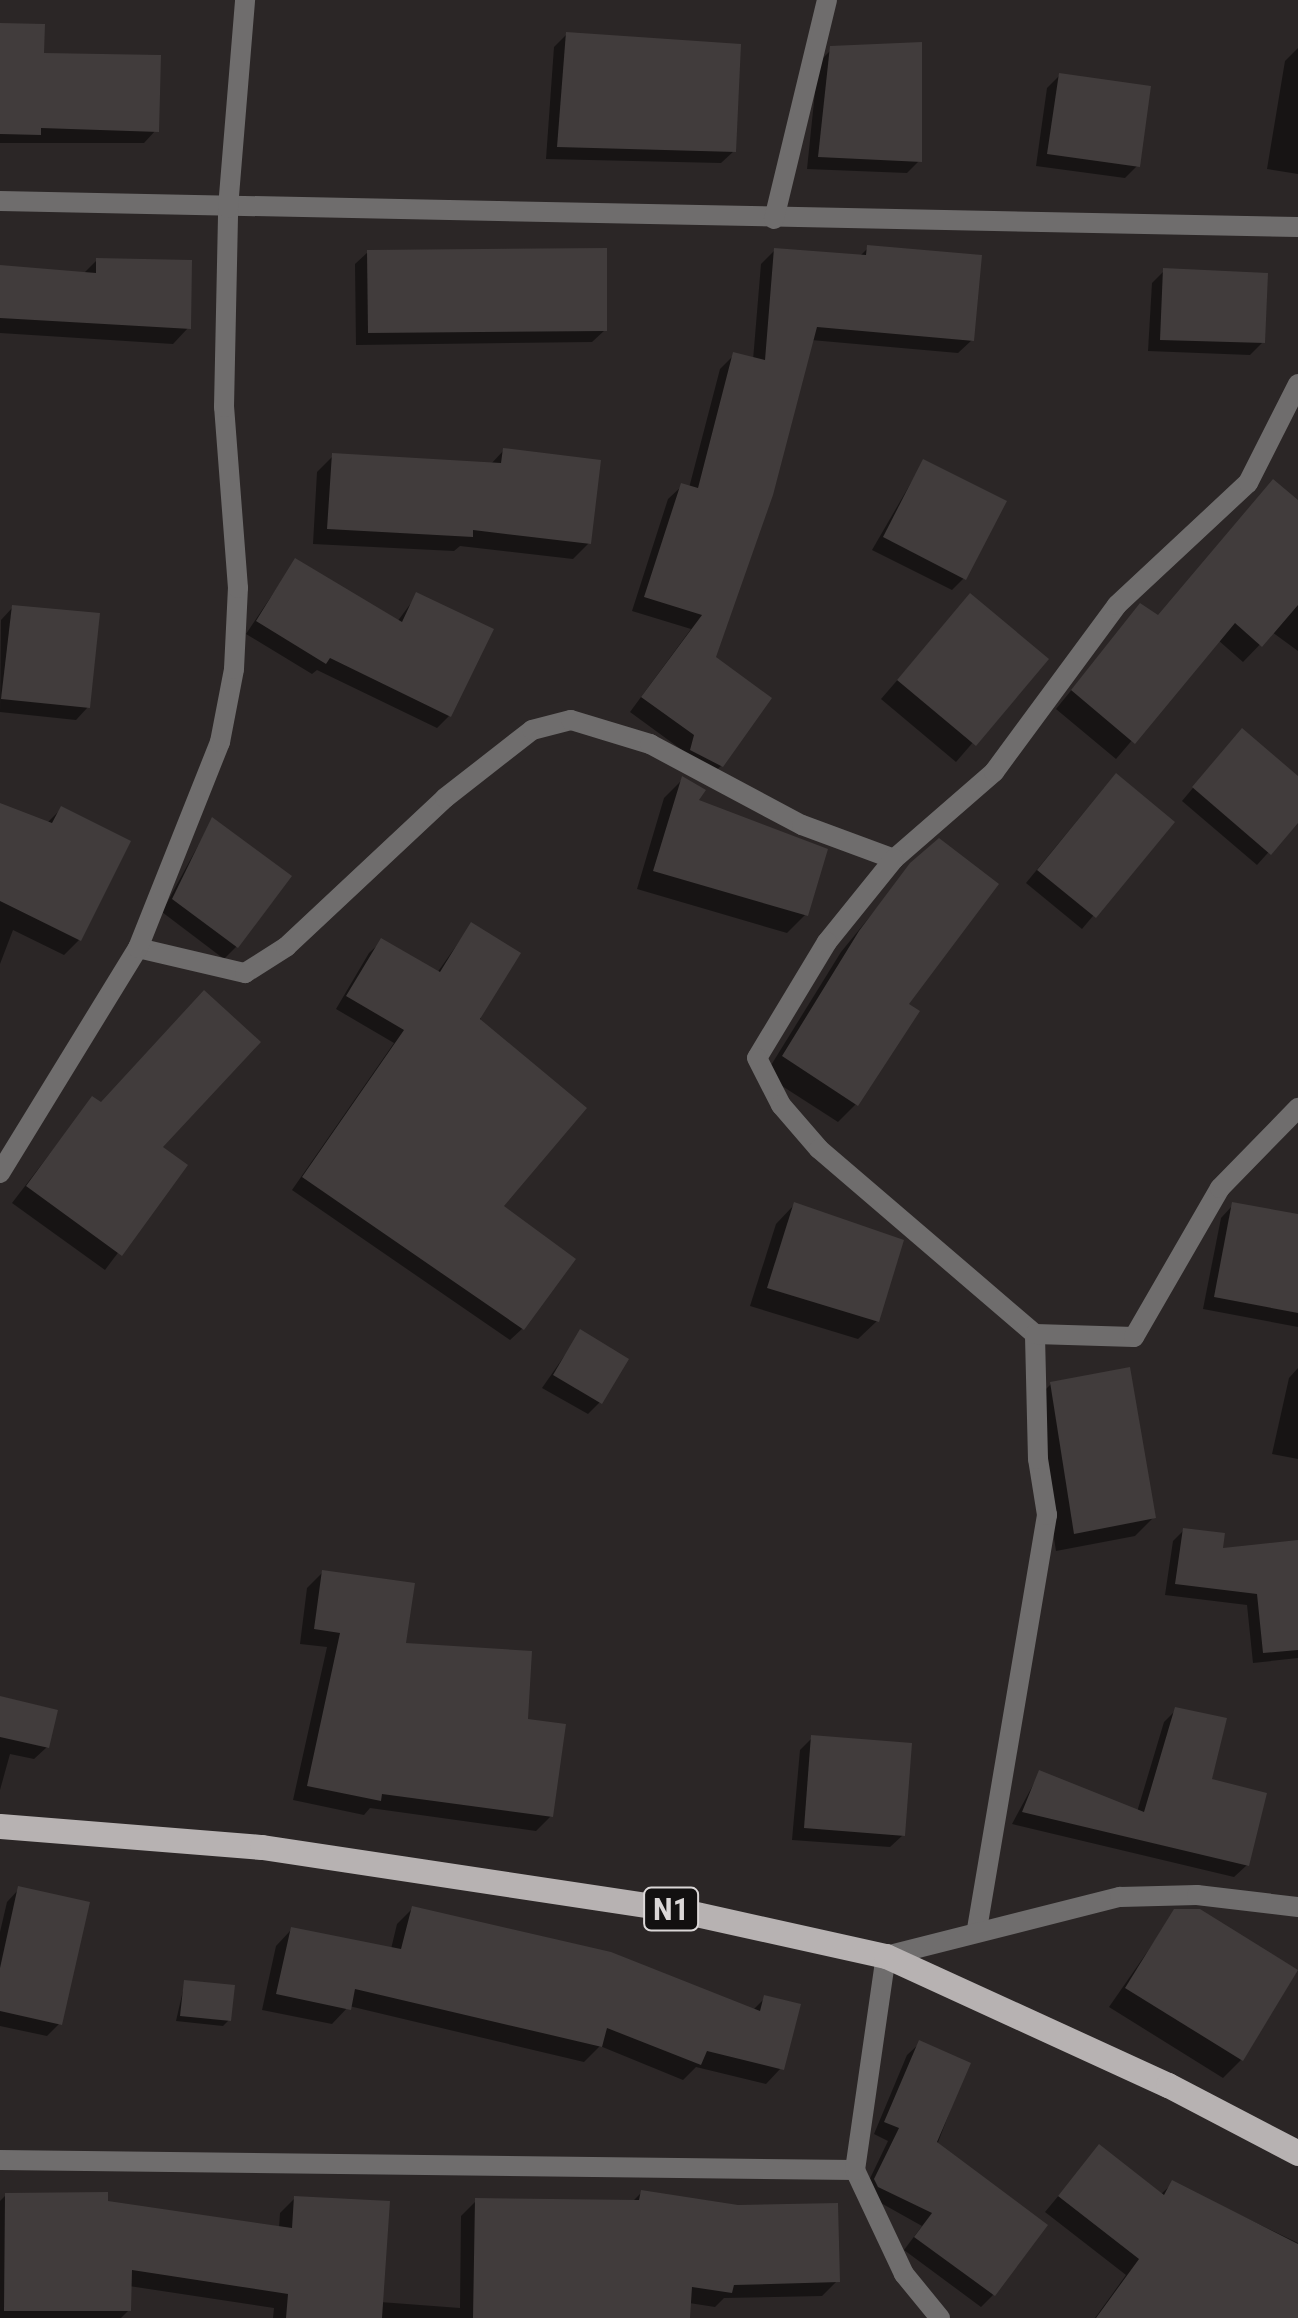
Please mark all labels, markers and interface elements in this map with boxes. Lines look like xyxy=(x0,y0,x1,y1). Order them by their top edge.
road number: N1 xyxy=(641,1882,701,1936)

